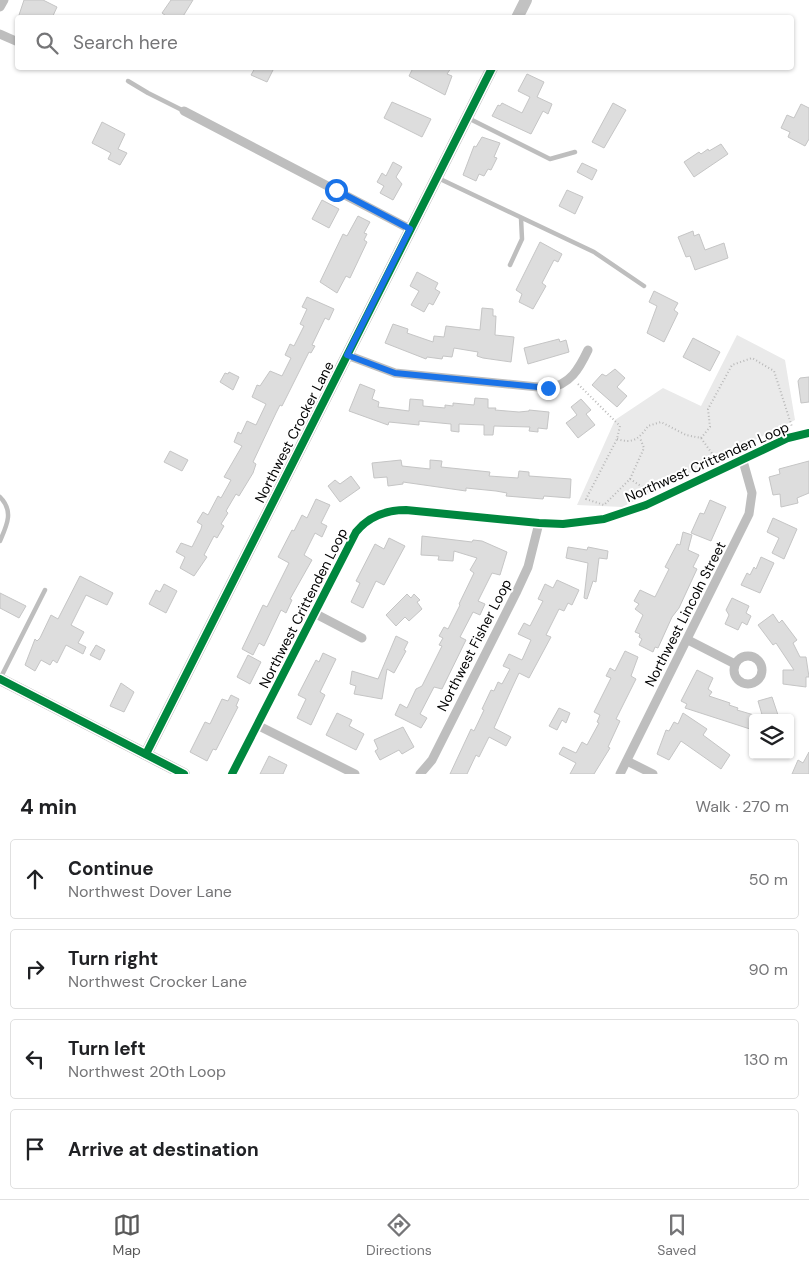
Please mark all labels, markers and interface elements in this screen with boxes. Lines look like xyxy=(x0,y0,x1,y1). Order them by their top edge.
search box xyxy=(15,15,794,70)
icon: search xyxy=(33,29,61,57)
text: Search here xyxy=(73,30,178,55)
route start xyxy=(325,179,348,202)
street label: Northwest Crocker Lane xyxy=(250,358,338,506)
route end xyxy=(537,377,560,400)
street label: Northwest Crittenden Loop xyxy=(622,418,792,506)
street label: Northwest Crittenden Loop xyxy=(255,525,351,691)
street label: Northwest Lincoln Street xyxy=(641,538,729,690)
street label: Northwest Fisher Loop xyxy=(433,576,515,714)
map controls xyxy=(749,714,794,759)
button: layers xyxy=(749,714,794,759)
text: 4 min xyxy=(20,793,77,821)
text: Walk · 270 m xyxy=(696,796,789,817)
text: Continue xyxy=(68,856,154,881)
icon: ahead xyxy=(21,865,49,893)
text: 50 m xyxy=(749,869,788,890)
text: Northwest Dover Lane xyxy=(68,881,232,902)
text: Turn right xyxy=(68,946,158,971)
icon: right xyxy=(21,955,49,983)
text: 90 m xyxy=(748,959,788,980)
text: Northwest Crocker Lane xyxy=(68,971,247,992)
text: Turn left xyxy=(68,1036,146,1061)
icon: left xyxy=(21,1045,49,1073)
text: 130 m xyxy=(744,1049,788,1070)
text: Northwest 20th Loop xyxy=(68,1061,226,1082)
icon: arrive xyxy=(21,1135,49,1163)
text: Arrive at destination xyxy=(68,1137,259,1162)
tab: Map xyxy=(113,1211,141,1259)
tab: Directions xyxy=(366,1211,432,1259)
tab: Saved xyxy=(657,1211,696,1259)

